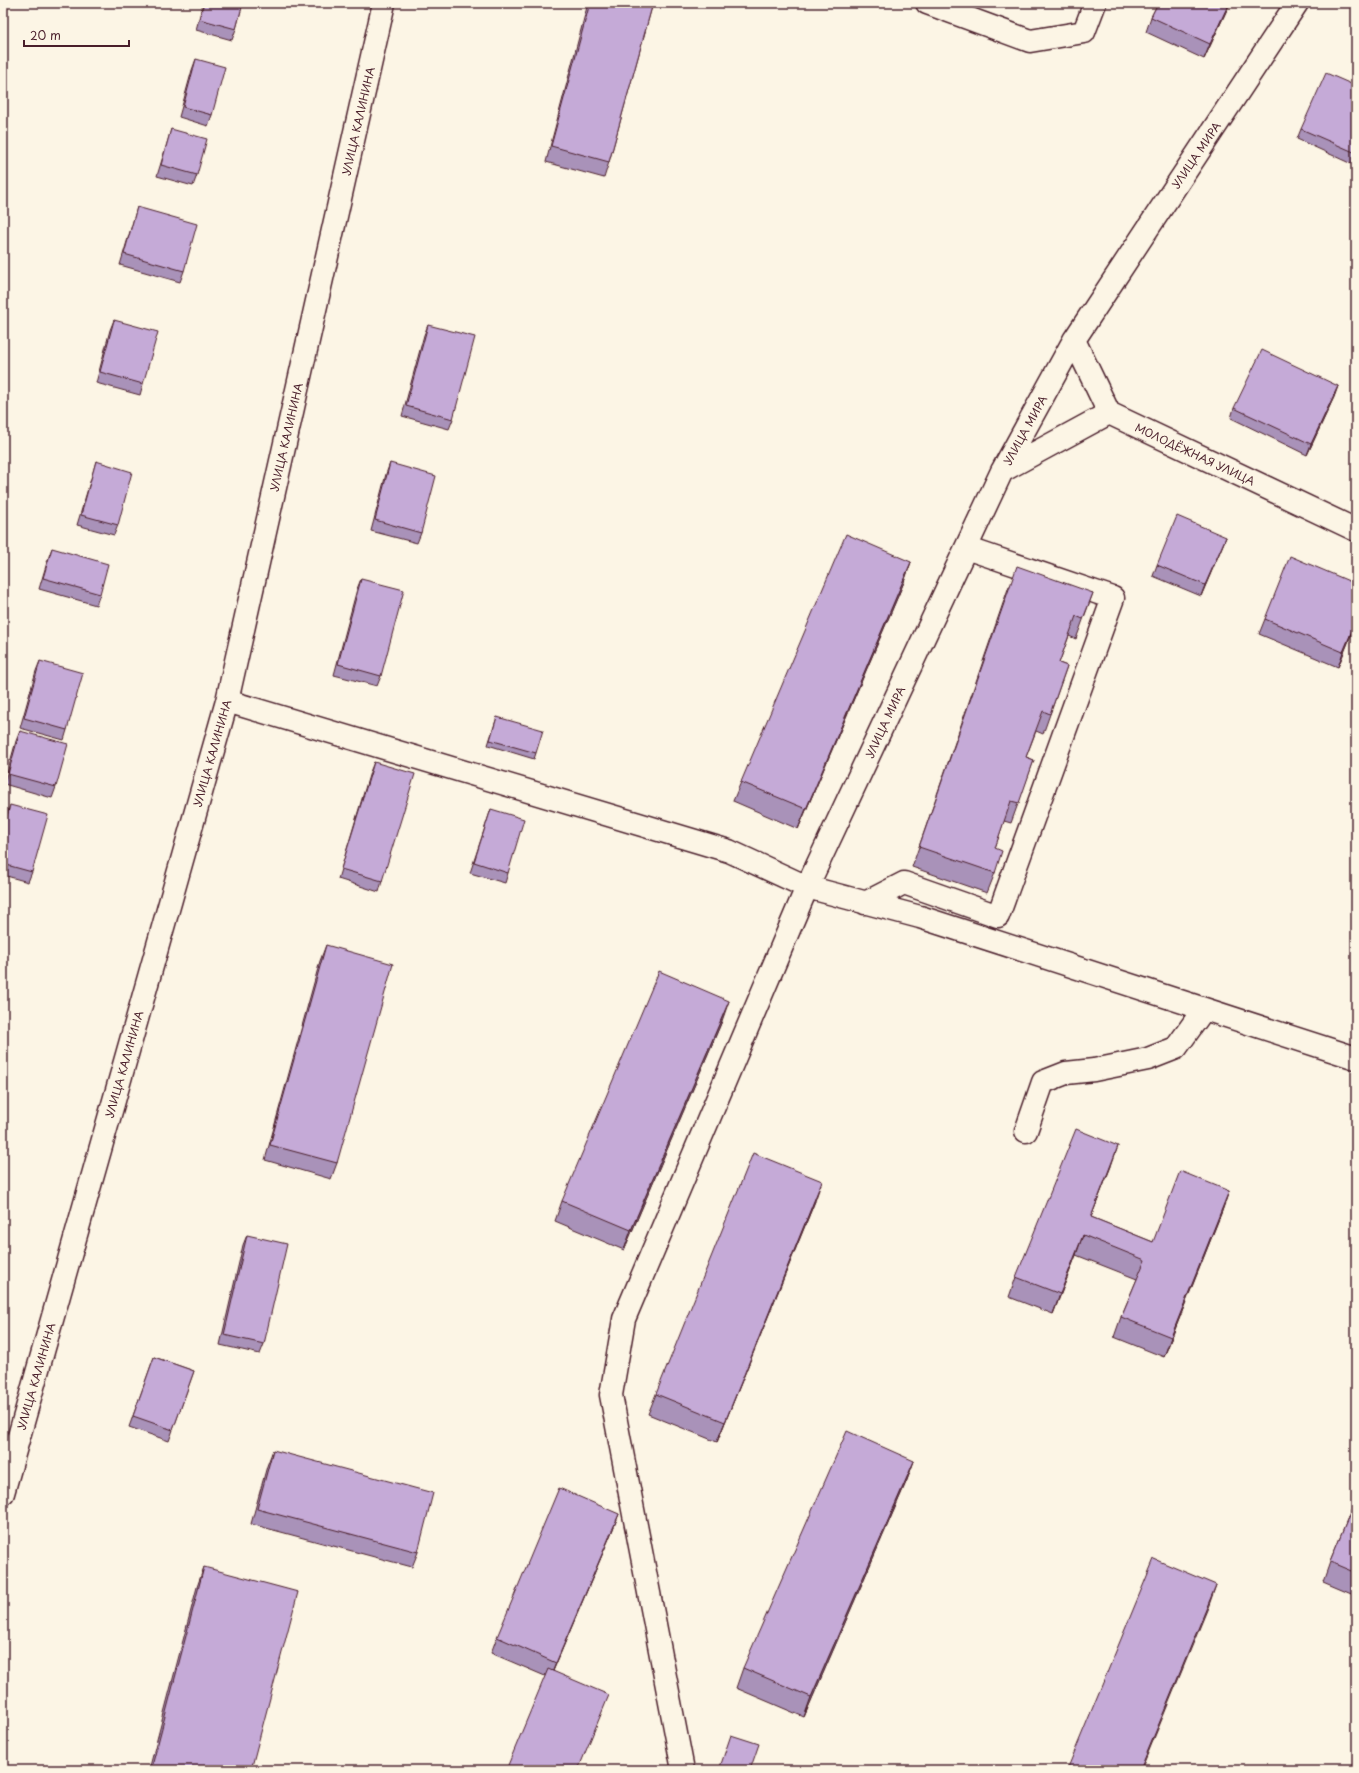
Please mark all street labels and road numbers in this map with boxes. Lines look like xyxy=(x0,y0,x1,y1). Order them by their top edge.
street label: УЛИЦА КАЛИНИНА xyxy=(337,65,379,177)
street label: УЛИЦА МИРА xyxy=(1167,118,1225,192)
street label: УЛИЦА КАЛИНИНА xyxy=(265,381,307,493)
street label: УЛИЦА МИРА xyxy=(999,392,1051,468)
street label: МОЛОДЁЖНАЯ УЛИЦА xyxy=(1132,419,1258,490)
street label: УЛИЦА МИРА xyxy=(861,683,909,761)
street label: УЛИЦА КАЛИНИНА xyxy=(189,697,236,809)
street label: УЛИЦА КАЛИНИНА xyxy=(101,1008,148,1120)
street label: УЛИЦА КАЛИНИНА xyxy=(13,1320,60,1432)

